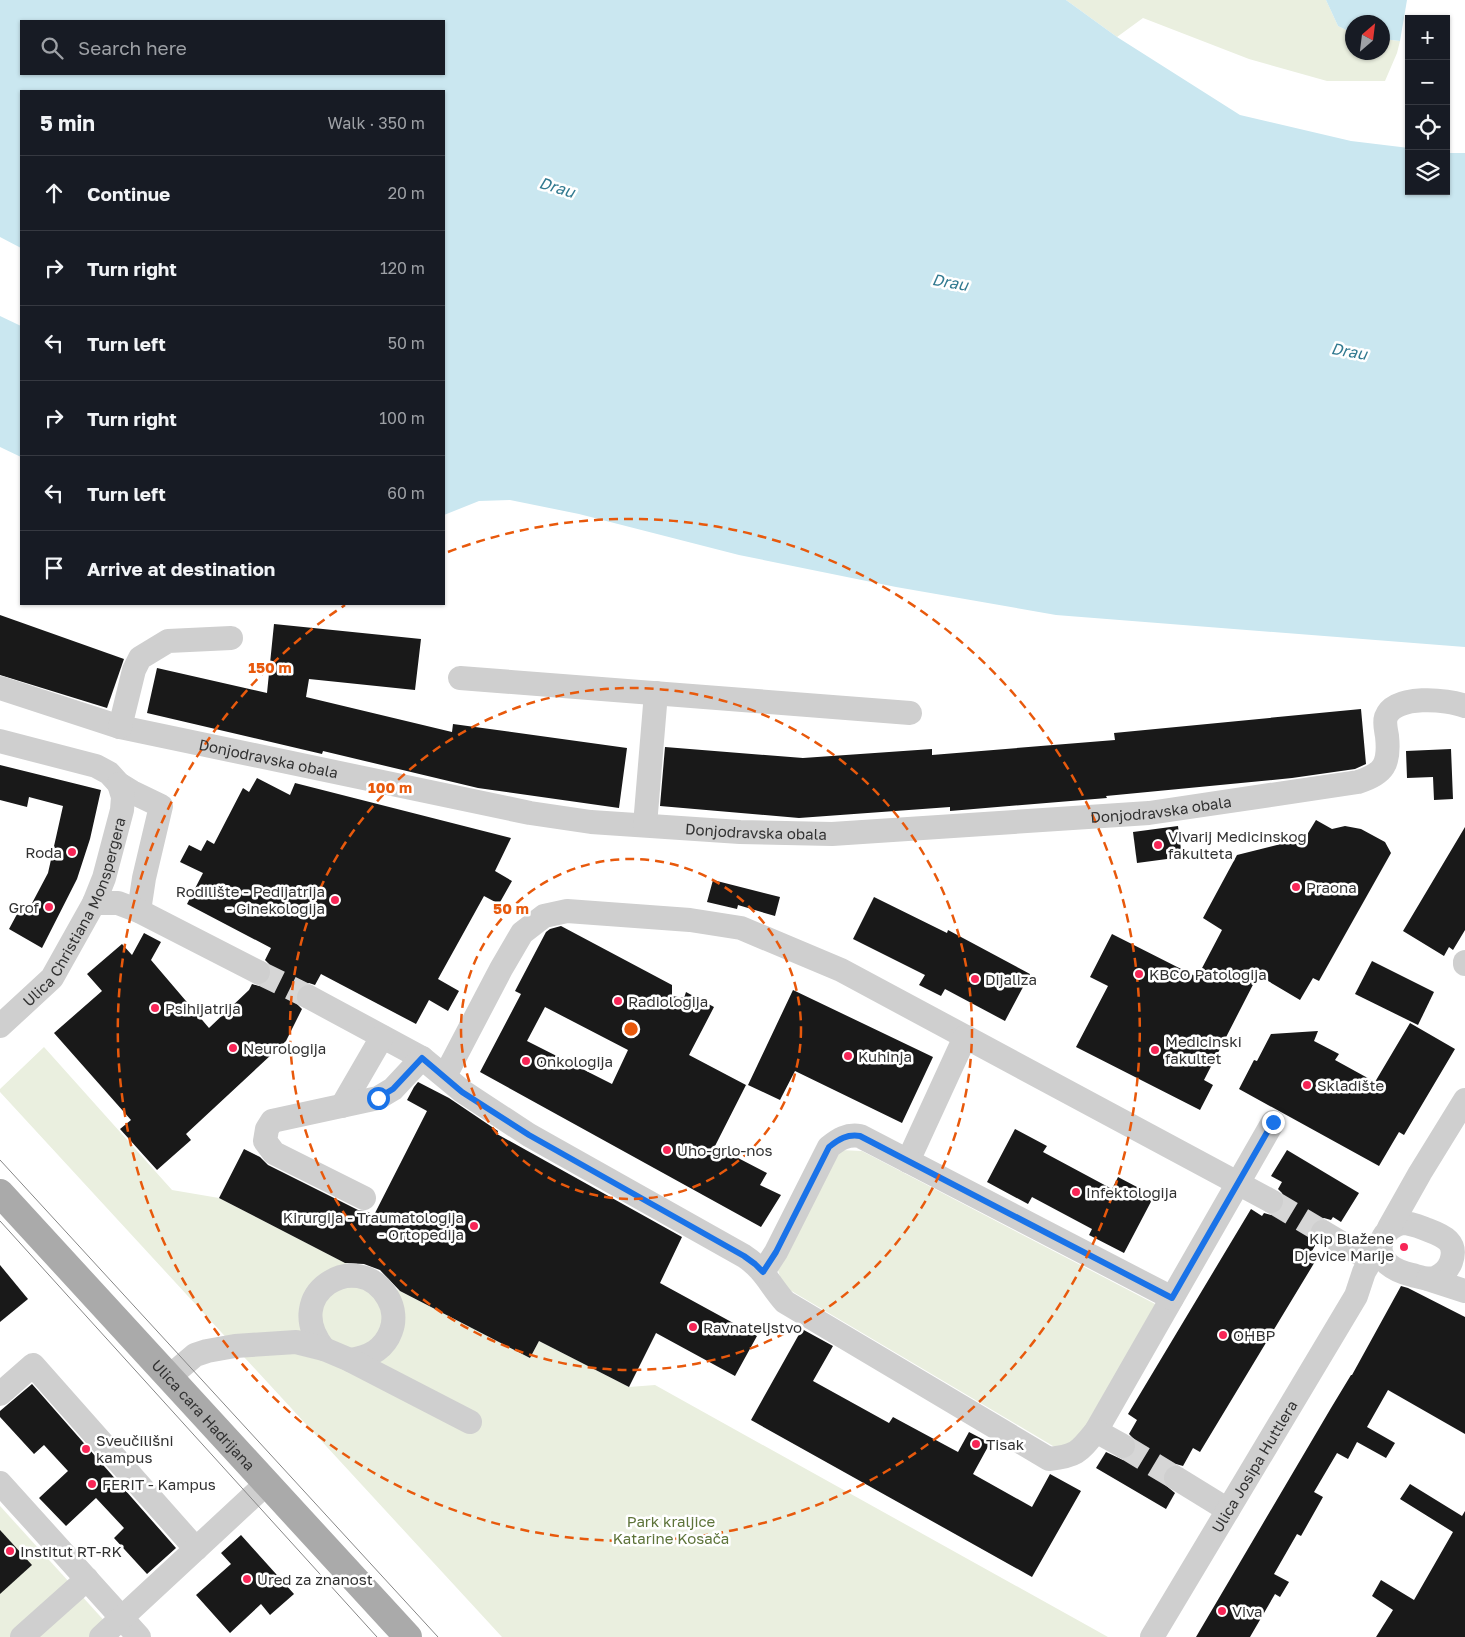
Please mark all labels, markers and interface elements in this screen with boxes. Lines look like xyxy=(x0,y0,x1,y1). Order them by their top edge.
north arrow xyxy=(1345,15,1390,60)
map controls xyxy=(1405,15,1450,195)
button: + xyxy=(1405,15,1450,60)
search box xyxy=(20,20,445,75)
icon: search xyxy=(38,34,66,62)
text: Search here xyxy=(78,36,187,59)
button: − xyxy=(1405,60,1450,105)
button: locate xyxy=(1405,105,1450,150)
text: 5 min xyxy=(40,110,95,136)
text: Walk · 350 m xyxy=(328,113,425,133)
button: layers xyxy=(1405,150,1450,195)
water label: Drau xyxy=(537,172,578,202)
icon: ahead xyxy=(40,179,68,207)
text: Continue xyxy=(87,182,170,205)
text: 20 m xyxy=(388,183,425,203)
icon: right xyxy=(40,254,68,282)
text: Turn right xyxy=(87,257,177,280)
text: 120 m xyxy=(380,258,425,278)
water label: Drau xyxy=(931,269,971,295)
icon: left xyxy=(40,329,68,357)
text: Turn left xyxy=(87,332,166,355)
text: 50 m xyxy=(388,333,425,353)
water label: Drau xyxy=(1330,338,1370,364)
icon: right xyxy=(40,404,68,432)
text: Turn right xyxy=(87,407,177,430)
text: 100 m xyxy=(379,408,425,428)
icon: left xyxy=(40,479,68,507)
text: Turn left xyxy=(87,482,166,505)
text: 60 m xyxy=(387,483,425,503)
icon: arrive xyxy=(40,554,68,582)
text: Arrive at destination xyxy=(87,557,275,580)
text: 150 m xyxy=(248,658,292,676)
street label: Donjodravska obala xyxy=(197,735,340,782)
text: 100 m xyxy=(368,778,412,796)
street label: Donjodravska obala xyxy=(1090,792,1233,826)
street label: Ulica Christiana Monspergera xyxy=(19,815,129,1010)
street label: Donjodravska obala xyxy=(684,819,827,843)
place label: Vivarij Medicinskog fakulteta xyxy=(1168,827,1307,862)
marker: Vivarij Medicinskog fakulteta xyxy=(1152,839,1164,851)
place label: Roda xyxy=(25,843,62,861)
marker: Roda xyxy=(66,846,78,858)
place label: Praona xyxy=(1306,878,1357,896)
marker: Praona xyxy=(1290,881,1302,893)
place label: Rodilište - Pedijatrija - Ginekologija xyxy=(176,882,325,917)
marker: Rodilište - Pedijatrija - Ginekologija xyxy=(329,894,341,906)
place label: Grof xyxy=(8,898,40,916)
text: 50 m xyxy=(493,899,529,917)
marker: Grof xyxy=(43,901,55,913)
place label: KBCO Patologija xyxy=(1149,965,1267,983)
marker: KBCO Patologija xyxy=(1133,968,1145,980)
place label: Dijaliza xyxy=(985,970,1037,988)
marker: Dijaliza xyxy=(969,973,981,985)
place label: Radiologija xyxy=(628,992,708,1010)
marker: Radiologija xyxy=(612,995,624,1007)
place label: Psihijatrija xyxy=(165,999,241,1017)
marker: Psihijatrija xyxy=(149,1002,161,1014)
centre of rings xyxy=(622,1020,640,1038)
place label: Medicinski fakultet xyxy=(1165,1032,1242,1067)
place label: Neurologija xyxy=(243,1039,326,1057)
marker: Neurologija xyxy=(227,1042,239,1054)
marker: Medicinski fakultet xyxy=(1149,1044,1161,1056)
place label: Kuhinja xyxy=(858,1047,912,1065)
marker: Kuhinja xyxy=(842,1050,854,1062)
place label: Onkologija xyxy=(536,1052,613,1070)
marker: Onkologija xyxy=(520,1055,532,1067)
place label: Skladište xyxy=(1317,1076,1385,1094)
marker: Skladište xyxy=(1301,1079,1313,1091)
route start xyxy=(367,1087,390,1110)
route end xyxy=(1262,1111,1285,1134)
place label: Uho-grlo-nos xyxy=(677,1141,773,1159)
marker: Uho-grlo-nos xyxy=(661,1144,673,1156)
place label: Infektologija xyxy=(1086,1183,1177,1201)
marker: Infektologija xyxy=(1070,1186,1082,1198)
place label: Kirurgija - Traumatologija - Ortopedija xyxy=(283,1208,464,1243)
marker: Kirurgija - Traumatologija - Ortopedija xyxy=(468,1220,480,1232)
place label: Kip Blažene Djevice Marije xyxy=(1294,1229,1394,1264)
marker: Kip Blažene Djevice Marije xyxy=(1398,1241,1410,1253)
place label: Ravnateljstvo xyxy=(703,1318,802,1336)
marker: Ravnateljstvo xyxy=(687,1321,699,1333)
place label: OHBP xyxy=(1233,1326,1276,1344)
marker: OHBP xyxy=(1217,1329,1229,1341)
street label: Ulica cara Hadrijana xyxy=(148,1355,259,1474)
street label: Ulica Josipa Huttlera xyxy=(1208,1397,1301,1536)
place label: Sveučilišni kampus xyxy=(96,1431,174,1466)
place label: Tisak xyxy=(986,1435,1025,1453)
marker: Tisak xyxy=(970,1438,982,1450)
marker: Sveučilišni kampus xyxy=(80,1443,92,1455)
place label: FERIT - Kampus xyxy=(102,1475,216,1493)
marker: FERIT - Kampus xyxy=(86,1478,98,1490)
park label: Park kraljice Katarine Kosača xyxy=(613,1512,729,1547)
place label: Institut RT-RK xyxy=(20,1542,122,1560)
marker: Institut RT-RK xyxy=(4,1545,16,1557)
place label: Ured za znanost xyxy=(257,1570,373,1588)
marker: Ured za znanost xyxy=(241,1573,253,1585)
place label: Viva xyxy=(1232,1602,1263,1620)
marker: Viva xyxy=(1216,1605,1228,1617)

